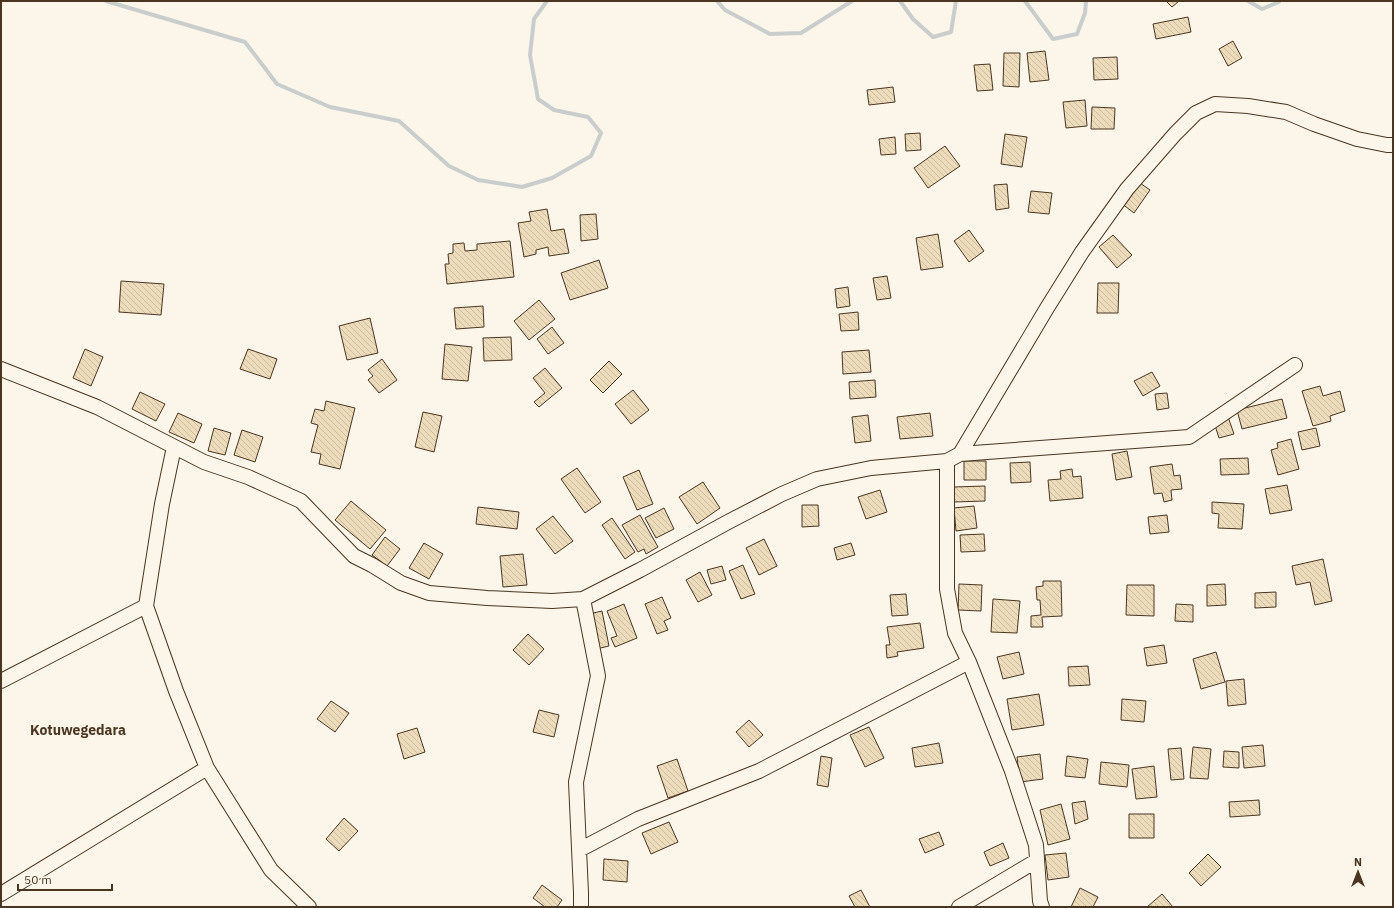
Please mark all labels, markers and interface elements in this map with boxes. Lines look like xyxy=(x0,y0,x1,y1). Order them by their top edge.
district label: Kotuwegedara xyxy=(30,721,126,739)
north arrow xyxy=(1338,852,1378,892)
text: N xyxy=(1354,855,1362,869)
scale bar xyxy=(18,866,112,892)
text: 50 m xyxy=(24,872,52,887)

